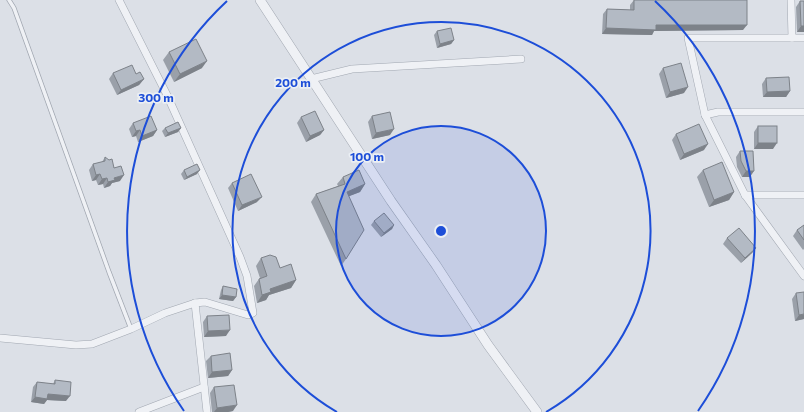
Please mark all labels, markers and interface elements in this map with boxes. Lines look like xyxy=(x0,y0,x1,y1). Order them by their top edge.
text: 200 m xyxy=(275,75,311,89)
text: 300 m xyxy=(138,90,174,104)
text: 100 m xyxy=(350,149,384,163)
centre of rings xyxy=(434,224,448,238)

